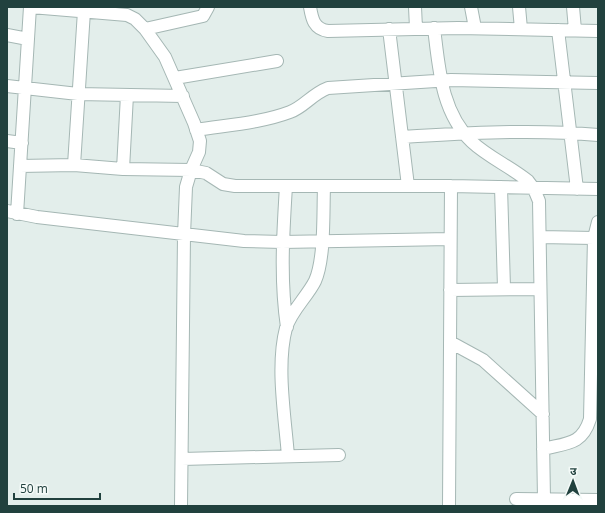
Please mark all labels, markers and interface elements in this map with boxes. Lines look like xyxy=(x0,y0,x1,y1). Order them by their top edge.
north arrow xyxy=(553,461,593,501)
text: उ xyxy=(570,463,577,478)
scale bar xyxy=(14,475,100,501)
text: 50 m xyxy=(20,480,48,497)

